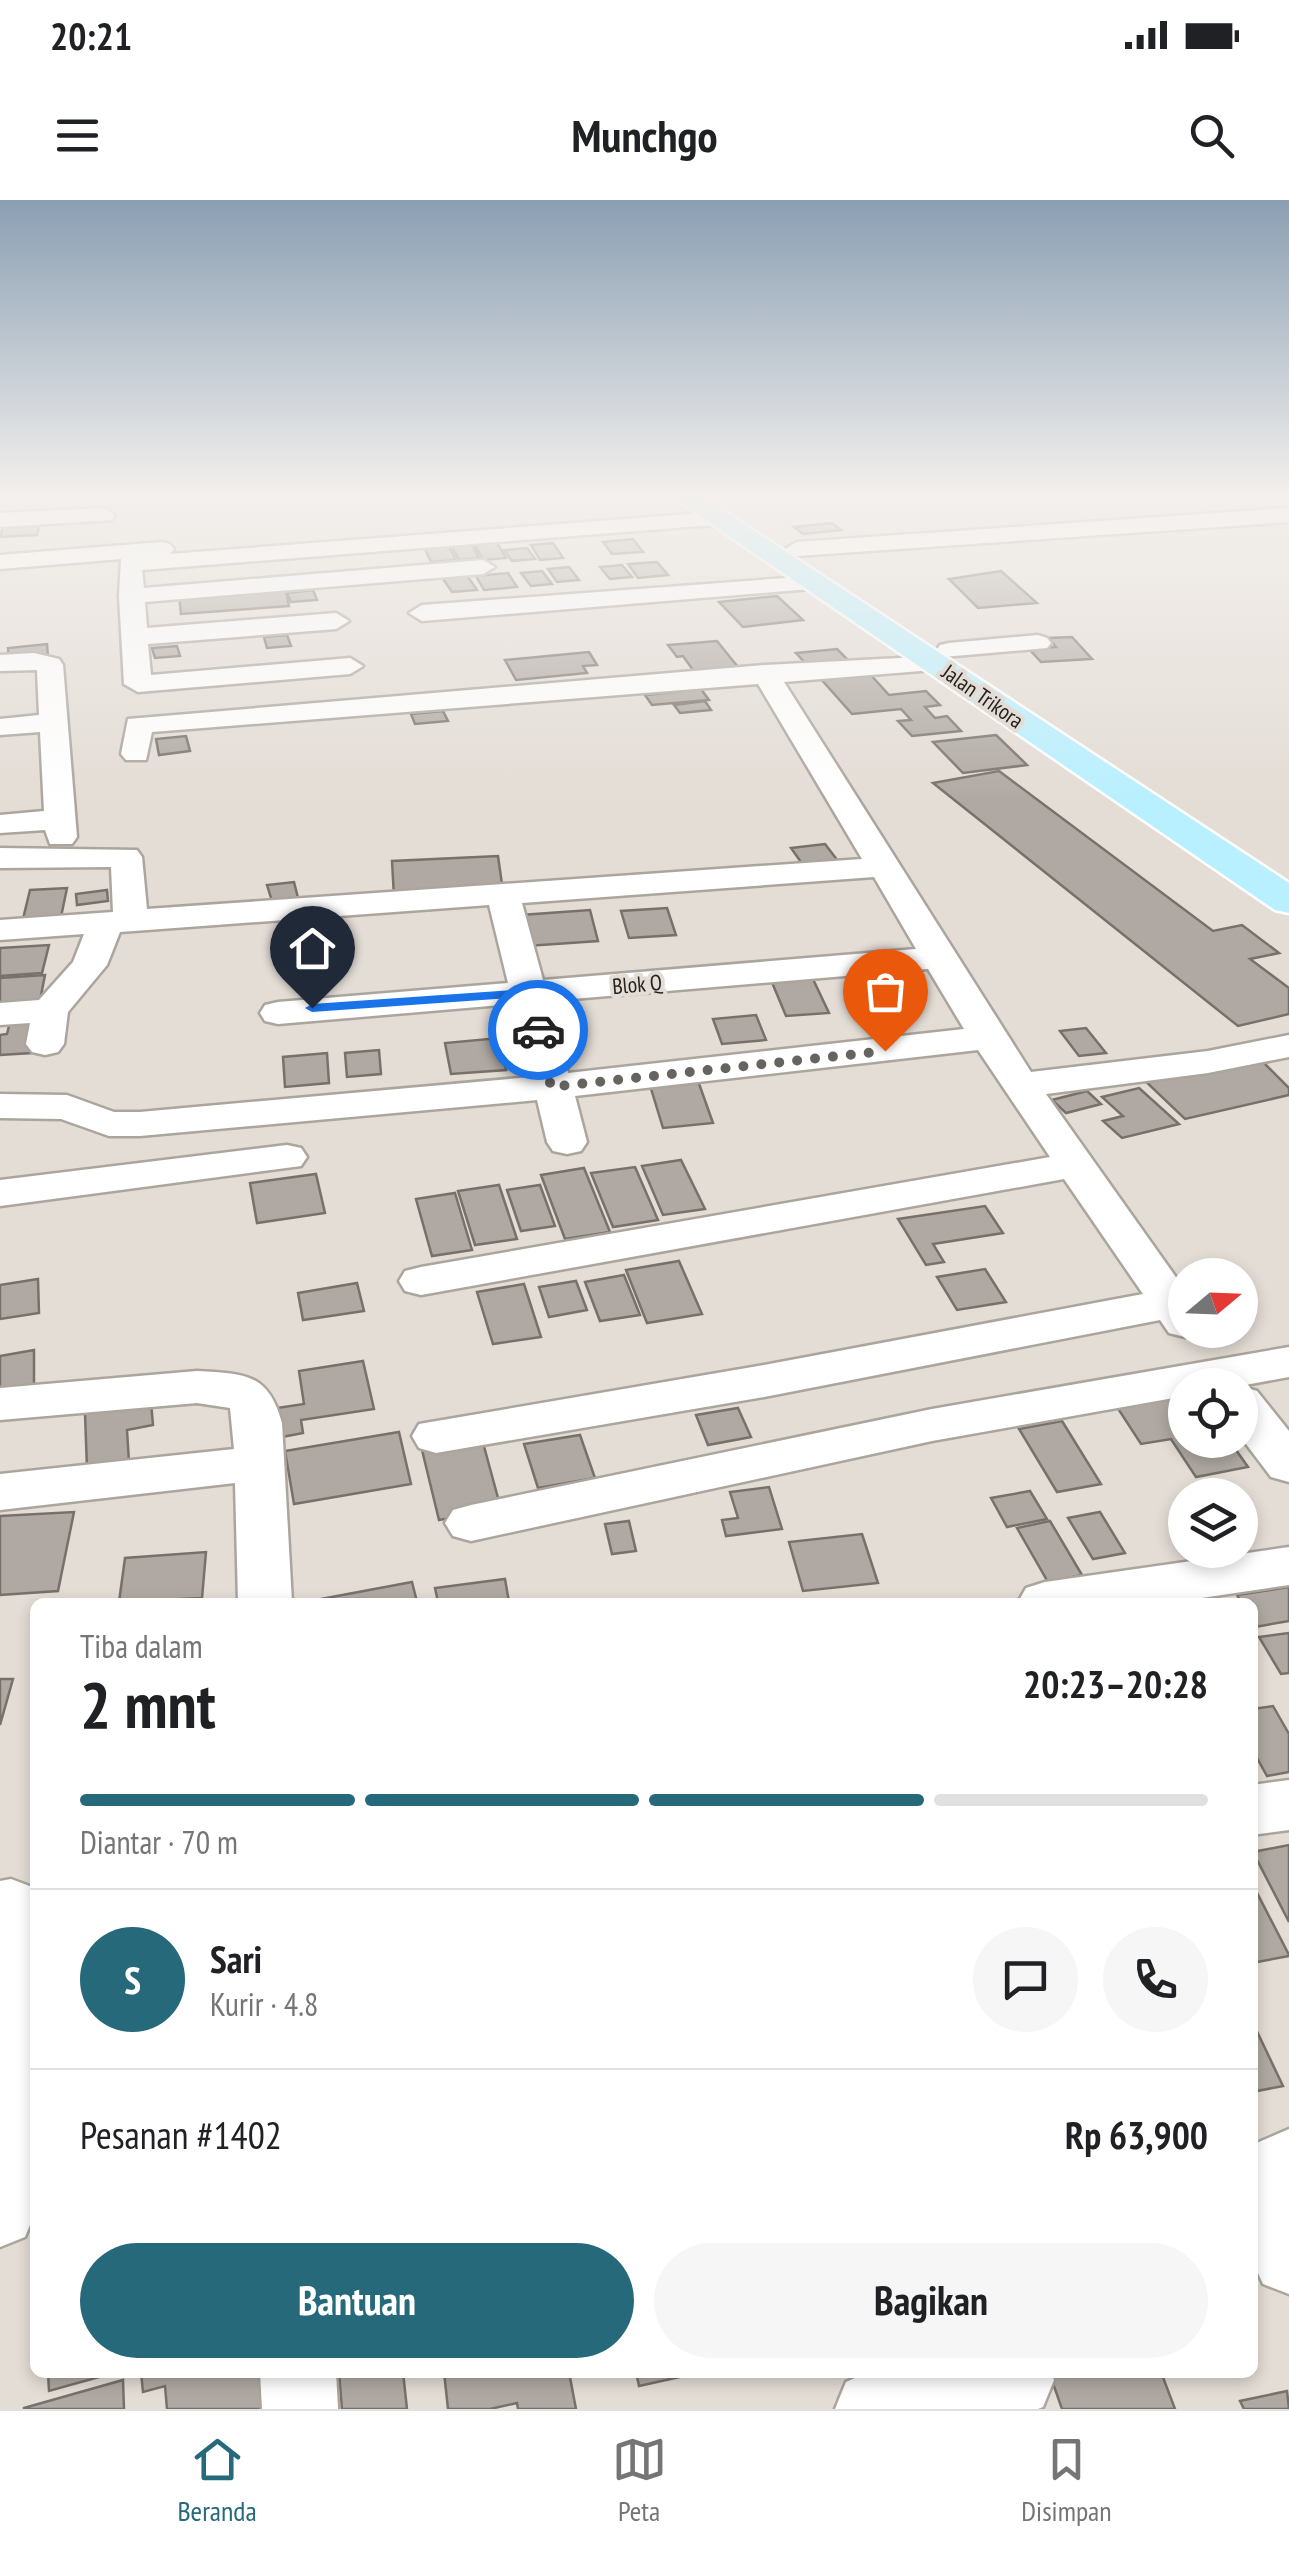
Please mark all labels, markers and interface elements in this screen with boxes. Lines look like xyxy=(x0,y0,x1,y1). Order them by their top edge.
text: 20:21 xyxy=(50,11,132,60)
text: Munchgo xyxy=(571,106,718,164)
icon: menu xyxy=(50,108,105,163)
icon: search xyxy=(1184,108,1239,163)
street label: Jalan Trikora xyxy=(936,657,1029,734)
pin xyxy=(270,906,355,1009)
icon: home xyxy=(285,921,340,976)
pin xyxy=(843,949,928,1052)
icon: bag xyxy=(858,964,913,1019)
street label: Blok Q xyxy=(611,968,664,1000)
courier xyxy=(488,980,588,1080)
icon: car xyxy=(511,1003,566,1058)
north arrow xyxy=(1168,1258,1258,1348)
map controls xyxy=(1168,1258,1258,1568)
button: locate xyxy=(1168,1368,1258,1458)
button: layers xyxy=(1168,1478,1258,1568)
text: Tiba dalam xyxy=(80,1625,202,1667)
text: 20:23–20:28 xyxy=(1023,1659,1208,1708)
text: 2 mnt xyxy=(80,1662,216,1746)
text: Diantar · 70 m xyxy=(80,1821,238,1863)
button: chat xyxy=(973,1927,1078,2032)
button: phone xyxy=(1103,1927,1208,2032)
text: Sari xyxy=(210,1934,262,1983)
text: S xyxy=(124,1955,141,2004)
text: Kurir · 4.8 xyxy=(210,1983,318,2025)
text: Pesanan #1402 xyxy=(80,2110,282,2159)
text: Rp 63,900 xyxy=(1065,2110,1208,2159)
button: Bantuan xyxy=(80,2243,634,2358)
button: Bagikan xyxy=(654,2243,1208,2358)
tab: Beranda xyxy=(177,2432,257,2529)
tab: Peta xyxy=(612,2432,667,2529)
tab: Disimpan xyxy=(1021,2432,1112,2529)

